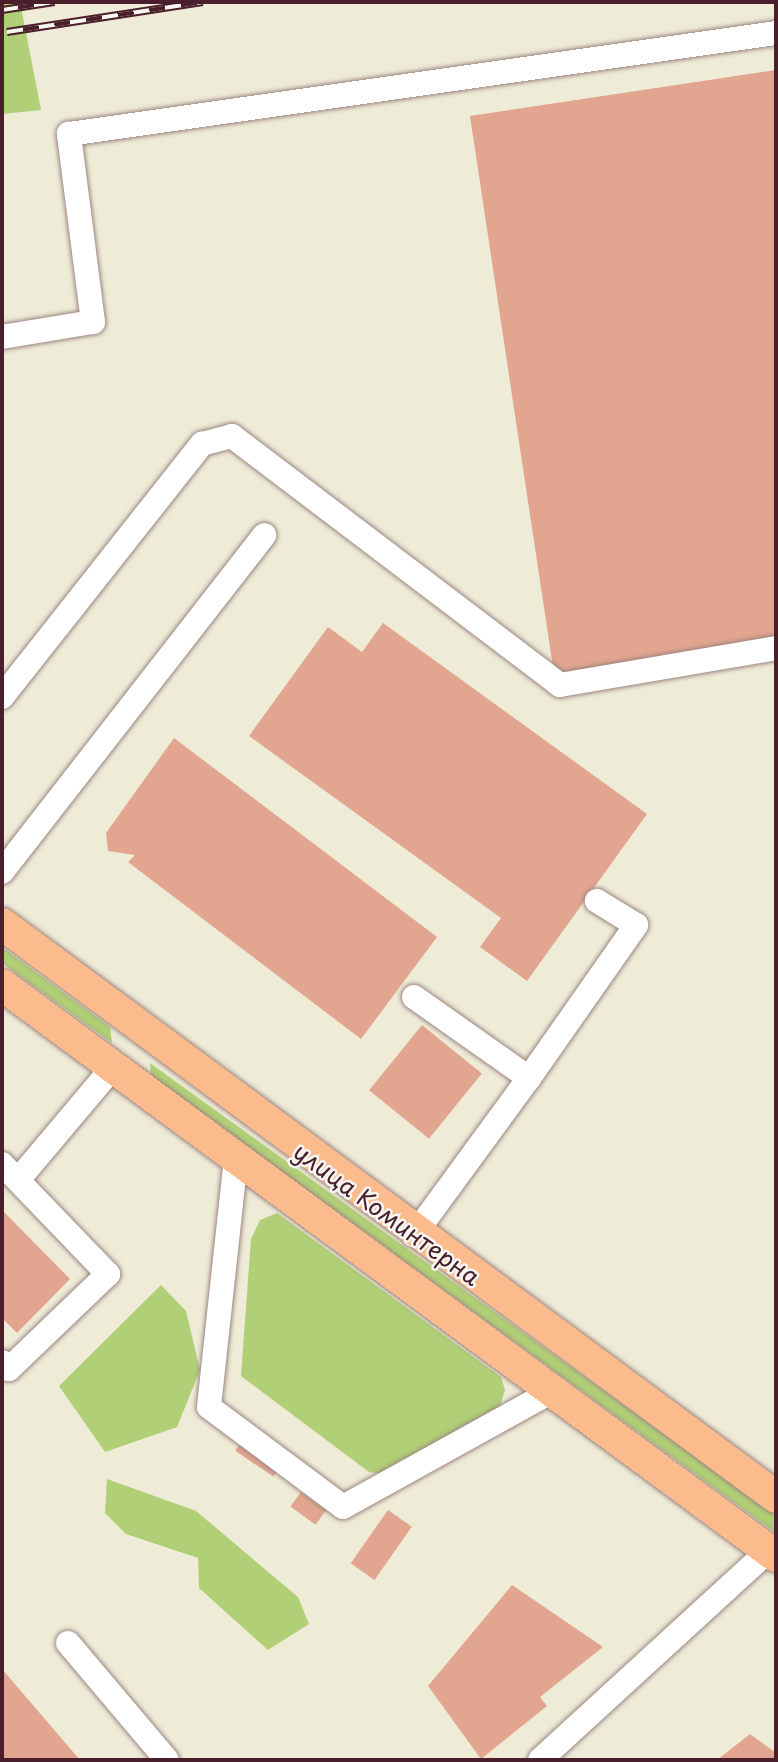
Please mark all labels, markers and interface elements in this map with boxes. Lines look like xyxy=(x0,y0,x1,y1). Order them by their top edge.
street label: улица Коминтерна xyxy=(288,1136,486,1292)

